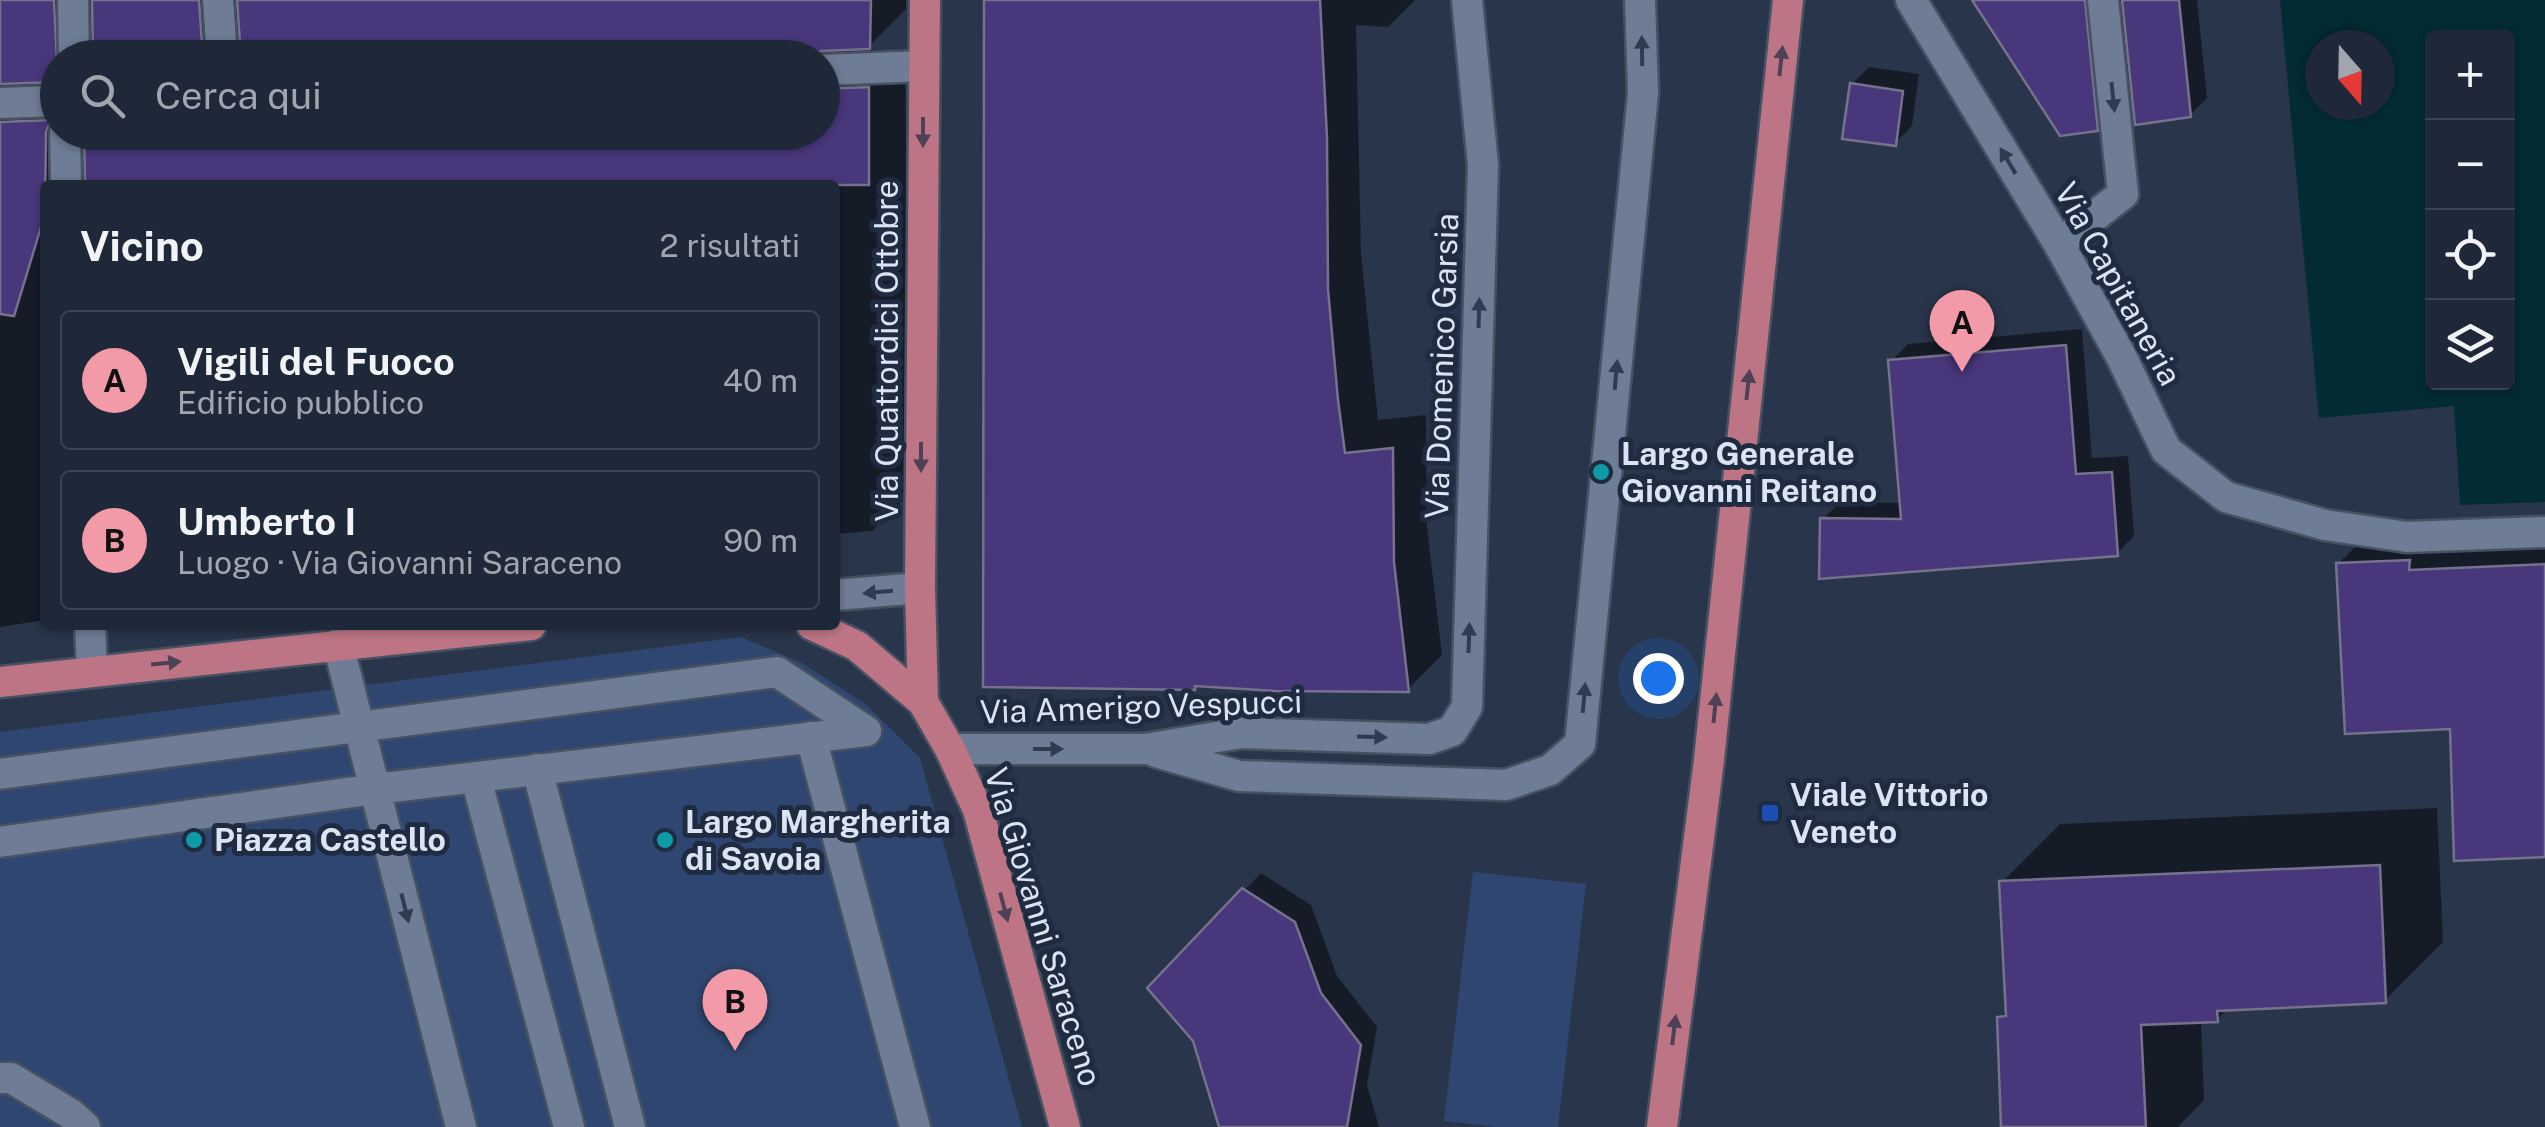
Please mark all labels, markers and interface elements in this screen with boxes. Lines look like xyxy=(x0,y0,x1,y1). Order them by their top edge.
north arrow xyxy=(2305,30,2395,120)
map controls xyxy=(2425,30,2515,390)
button: + xyxy=(2425,30,2515,120)
one-way arrow xyxy=(1633,34,1649,66)
search box xyxy=(40,40,840,150)
one-way arrow xyxy=(1774,45,1790,77)
icon: search xyxy=(75,68,130,123)
text: Cerca qui xyxy=(155,73,322,118)
one-way arrow xyxy=(2105,82,2121,113)
one-way arrow xyxy=(915,117,931,149)
button: − xyxy=(2425,120,2515,210)
one-way arrow xyxy=(2000,147,2018,175)
street label: Via Capitaneria xyxy=(2047,176,2189,392)
street label: Via Quattordici Ottobre xyxy=(868,180,905,522)
button: locate xyxy=(2425,210,2515,300)
street label: Via Domenico Garsia xyxy=(1418,213,1465,519)
text: Vicino xyxy=(80,221,204,270)
text: 2 risultati xyxy=(660,227,800,264)
pin: A xyxy=(1930,290,1994,372)
one-way arrow xyxy=(1471,296,1487,328)
button: layers xyxy=(2425,300,2515,390)
text: Vigili del Fuoco xyxy=(177,339,455,384)
one-way arrow xyxy=(1608,358,1624,390)
text: A xyxy=(103,362,126,399)
text: 40 m xyxy=(723,362,798,399)
one-way arrow xyxy=(1740,368,1756,400)
text: Edificio pubblico xyxy=(177,384,424,421)
place label: Largo Generale Giovanni Reitano xyxy=(1621,435,1877,509)
one-way arrow xyxy=(913,442,929,474)
marker: Largo Generale Giovanni Reitano xyxy=(1590,461,1612,483)
text: Umberto I xyxy=(177,499,356,544)
text: B xyxy=(104,522,125,559)
text: 90 m xyxy=(723,522,798,559)
text: Luogo · Via Giovanni Saraceno xyxy=(177,544,622,581)
one-way arrow xyxy=(861,584,893,600)
one-way arrow xyxy=(1462,621,1478,653)
your location xyxy=(1633,653,1684,704)
one-way arrow xyxy=(151,655,183,671)
street label: Via Amerigo Vespucci xyxy=(979,682,1303,731)
one-way arrow xyxy=(1577,682,1593,713)
one-way arrow xyxy=(1707,691,1723,723)
one-way arrow xyxy=(1356,730,1388,746)
one-way arrow xyxy=(1032,741,1064,757)
street label: Via Giovanni Saraceno xyxy=(977,763,1110,1090)
place label: Viale Vittorio Veneto xyxy=(1790,776,1988,850)
marker: Viale Vittorio Veneto xyxy=(1759,802,1781,824)
place label: Largo Margherita di Savoia xyxy=(685,803,951,877)
place label: Piazza Castello xyxy=(214,821,446,858)
marker: Piazza Castello xyxy=(183,829,205,851)
marker: Largo Margherita di Savoia xyxy=(654,829,676,851)
one-way arrow xyxy=(997,892,1013,923)
one-way arrow xyxy=(398,893,414,924)
pin: B xyxy=(702,968,768,1051)
one-way arrow xyxy=(1667,1014,1683,1046)

